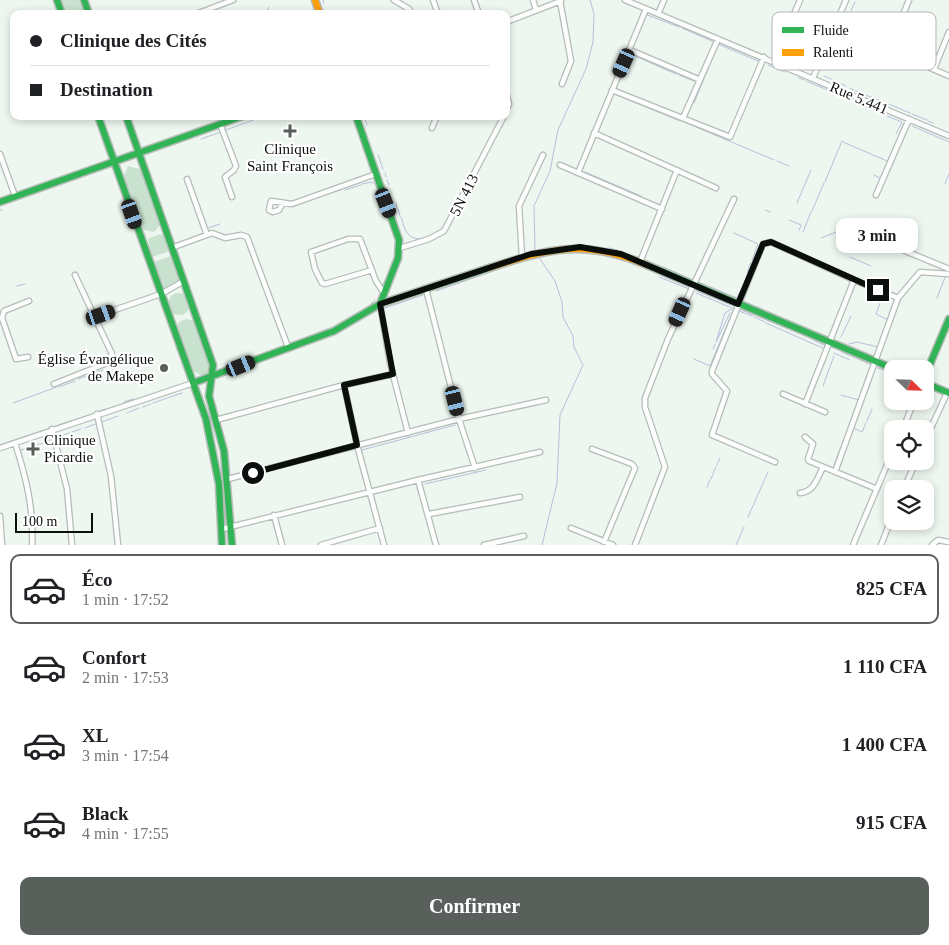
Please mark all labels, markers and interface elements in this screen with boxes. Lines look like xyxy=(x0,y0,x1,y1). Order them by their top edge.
legend xyxy=(772,12,936,70)
text: Fluide xyxy=(813,23,849,38)
text: Clinique des Cités xyxy=(60,30,207,51)
text: Ralenti xyxy=(813,45,854,60)
car xyxy=(611,46,636,80)
text: Destination xyxy=(60,79,153,100)
street label: Rue 5.441 xyxy=(827,79,891,117)
marker: Clinique Saint François xyxy=(283,124,297,138)
place label: Clinique Saint François xyxy=(247,141,333,174)
street label: 5N 413 xyxy=(447,172,481,218)
car xyxy=(373,186,398,220)
car xyxy=(120,197,143,231)
callout: 3 min xyxy=(837,218,919,252)
text: 3 min xyxy=(858,227,896,244)
route end xyxy=(867,279,889,301)
car xyxy=(667,295,692,329)
car xyxy=(84,303,117,327)
place label: Église Évangélique de Makepe xyxy=(38,351,154,384)
car xyxy=(224,353,257,379)
north arrow xyxy=(884,360,934,410)
map controls xyxy=(884,360,934,530)
marker: Église Évangélique de Makepe xyxy=(158,362,170,374)
car xyxy=(444,385,465,417)
button: locate xyxy=(884,420,934,470)
place label: Clinique Picardie xyxy=(44,432,96,465)
marker: Clinique Picardie xyxy=(26,442,40,456)
route start xyxy=(242,462,264,484)
button: layers xyxy=(884,480,934,530)
scale bar xyxy=(15,510,92,533)
text: 100 m xyxy=(22,514,57,529)
icon: car xyxy=(22,567,67,612)
text: Éco xyxy=(82,569,113,590)
text: 825 CFA xyxy=(856,578,927,599)
text: 1 min · 17:52 xyxy=(82,591,169,608)
icon: car xyxy=(22,645,67,690)
text: Confort xyxy=(82,647,146,668)
text: 1 110 CFA xyxy=(843,656,927,677)
text: 2 min · 17:53 xyxy=(82,669,169,686)
icon: car xyxy=(22,723,67,768)
text: XL xyxy=(82,725,108,746)
text: 1 400 CFA xyxy=(842,734,927,755)
text: 3 min · 17:54 xyxy=(82,747,169,764)
icon: car xyxy=(22,801,67,846)
text: Black xyxy=(82,803,128,824)
text: 915 CFA xyxy=(856,812,927,833)
text: 4 min · 17:55 xyxy=(82,825,169,842)
button: Confirmer xyxy=(20,877,929,935)

